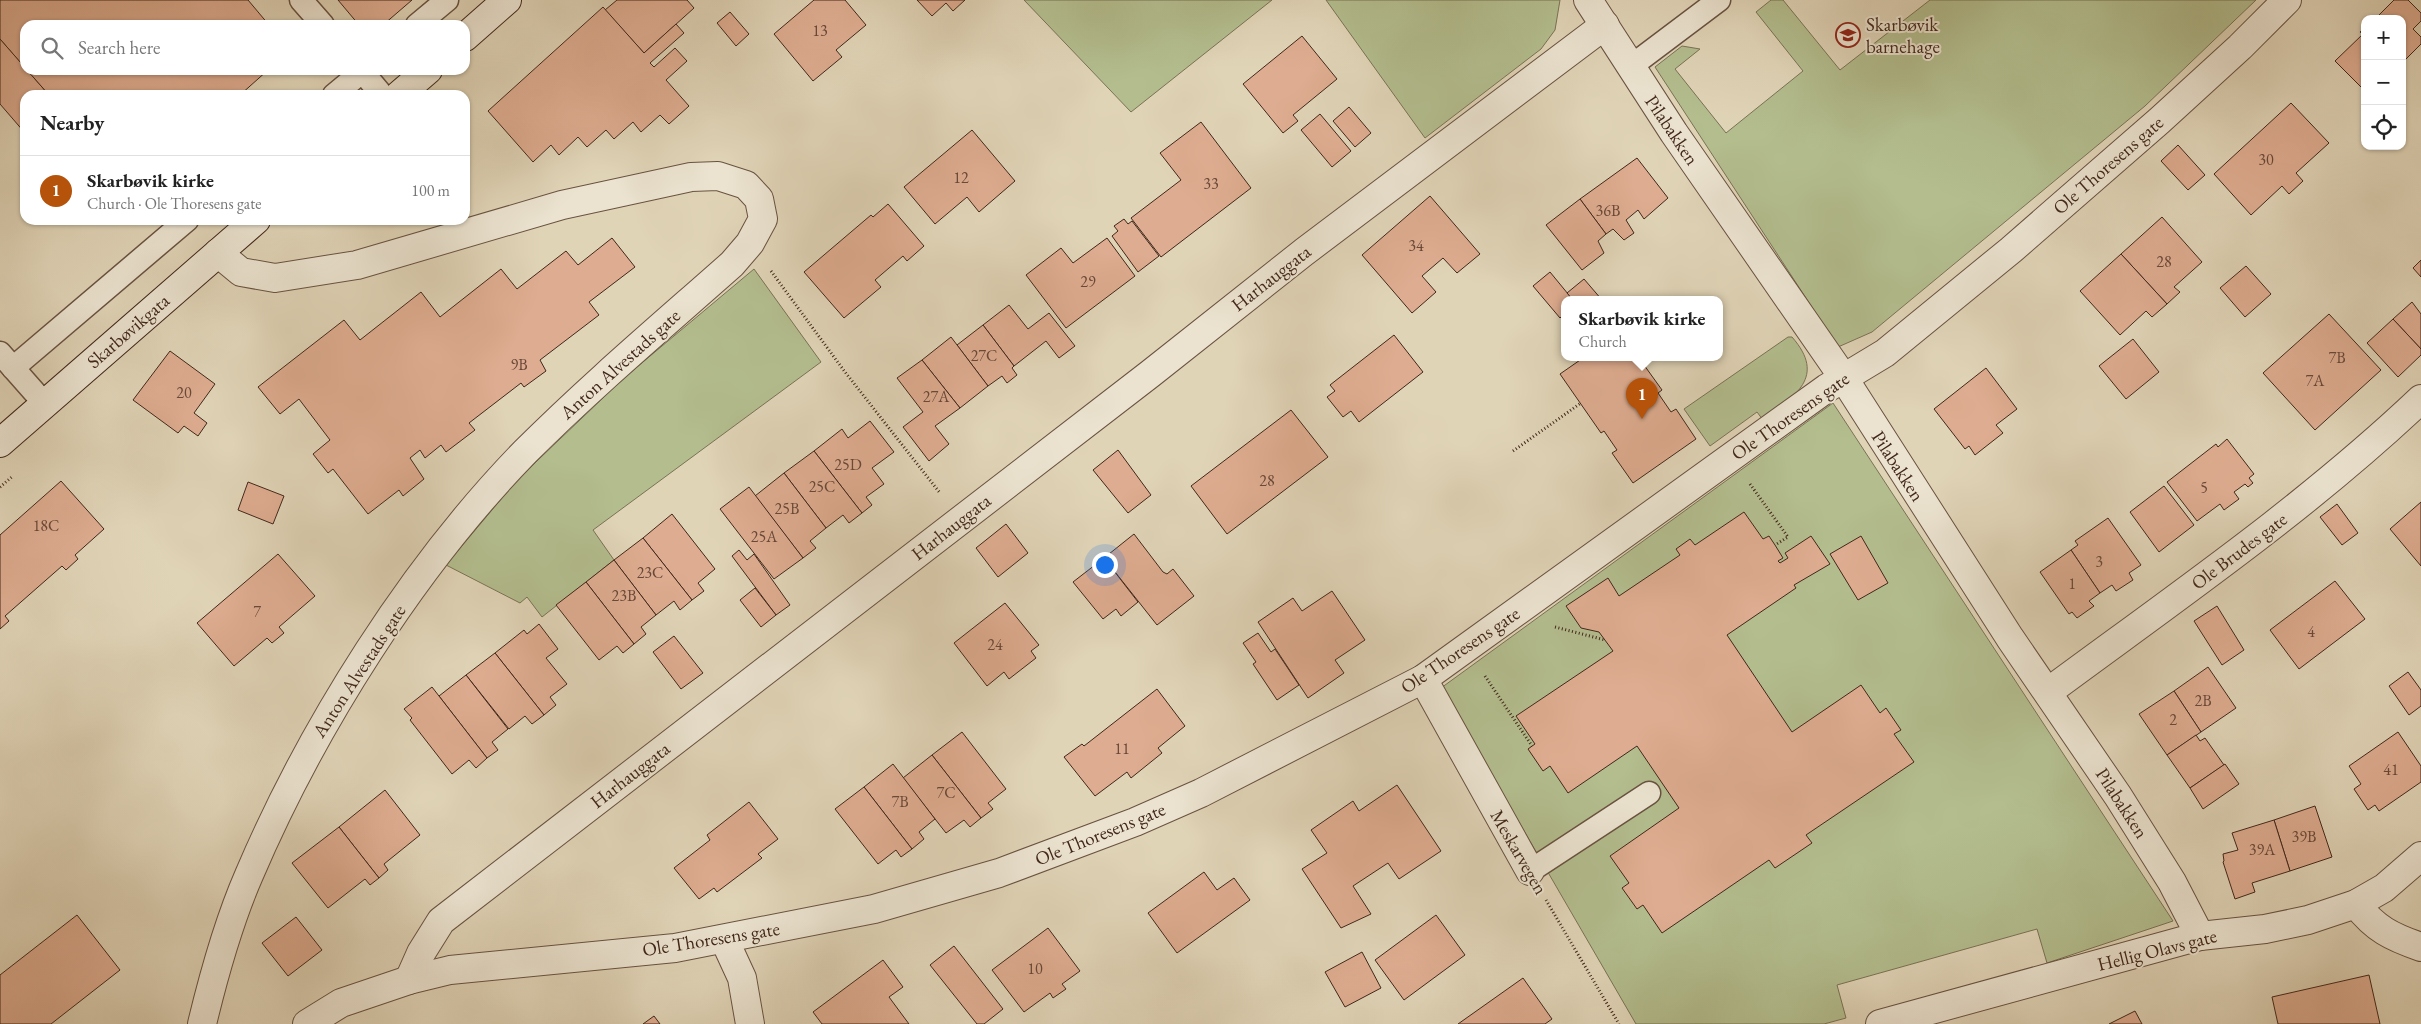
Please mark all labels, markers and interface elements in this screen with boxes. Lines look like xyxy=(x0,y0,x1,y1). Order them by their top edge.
place label: Skarbøvik barnehage xyxy=(1866,12,1940,59)
map controls xyxy=(2361,15,2406,150)
button: + xyxy=(2361,15,2406,60)
search box xyxy=(20,20,470,75)
house number: 13 xyxy=(812,20,828,41)
school or university icon: Skarbøvik barnehage xyxy=(1835,22,1861,48)
icon: search xyxy=(38,34,66,62)
text: Search here xyxy=(78,35,160,60)
button: − xyxy=(2361,60,2406,105)
street label: Pilabakken xyxy=(1639,90,1705,170)
button: locate xyxy=(2361,105,2406,150)
text: Nearby xyxy=(40,109,104,136)
street label: Ole Thoresens gate xyxy=(2047,110,2169,220)
house number: 30 xyxy=(2258,149,2274,170)
house number: 12 xyxy=(953,167,969,188)
text: Skarbøvik kirke xyxy=(87,168,214,193)
house number: 33 xyxy=(1203,173,1219,194)
text: 1 xyxy=(52,180,60,201)
text: 100 m xyxy=(411,180,450,201)
text: Church · Ole Thoresens gate xyxy=(87,193,262,214)
house number: 36B xyxy=(1596,200,1620,221)
house number: 34 xyxy=(1408,235,1424,256)
street label: Harhauggata xyxy=(1226,239,1316,317)
house number: 28 xyxy=(2156,251,2172,272)
house number: 29 xyxy=(1080,271,1096,292)
street label: Skarbøvikgata xyxy=(81,288,175,374)
popup xyxy=(1561,296,1723,361)
street label: Anton Alvestads gate xyxy=(554,303,686,425)
text: Skarbøvik kirke xyxy=(1579,306,1705,331)
text: Church xyxy=(1579,331,1627,352)
house number: 27C xyxy=(971,345,997,366)
house number: 7B xyxy=(2328,347,2346,368)
house number: 9B xyxy=(510,354,528,375)
street label: Ole Thoresens gate xyxy=(1726,366,1854,466)
house number: 7A xyxy=(2306,370,2325,391)
pin: 1 xyxy=(1626,378,1658,419)
house number: 20 xyxy=(176,382,192,403)
house number: 27A xyxy=(923,386,950,407)
street label: Pilabakken xyxy=(1866,426,1930,506)
house number: 25D xyxy=(834,454,862,475)
house number: 28 xyxy=(1259,470,1275,491)
house number: 25C xyxy=(809,476,835,497)
house number: 5 xyxy=(2200,477,2208,498)
street label: Harhauggata xyxy=(906,488,996,566)
house number: 25B xyxy=(775,498,799,519)
street label: Ole Brudes gate xyxy=(2186,507,2292,595)
house number: 18C xyxy=(33,515,59,536)
house number: 25A xyxy=(751,526,778,547)
house number: 3 xyxy=(2095,551,2103,572)
your location xyxy=(1092,552,1118,578)
house number: 23C xyxy=(637,562,663,583)
house number: 1 xyxy=(2068,573,2076,594)
house number: 23B xyxy=(612,585,636,606)
street label: Anton Alvestads gate xyxy=(306,600,411,743)
house number: 7 xyxy=(253,601,261,622)
street label: Ole Thoresens gate xyxy=(1396,601,1524,699)
house number: 4 xyxy=(2307,621,2315,642)
house number: 24 xyxy=(987,634,1003,655)
house number: 2B xyxy=(2194,690,2212,711)
house number: 2 xyxy=(2169,709,2177,730)
street label: Harhauggata xyxy=(585,736,675,814)
house number: 11 xyxy=(1114,738,1130,759)
house number: 41 xyxy=(2383,759,2399,780)
street label: Pilabakken xyxy=(2090,763,2154,843)
house number: 7C xyxy=(936,782,956,803)
house number: 7B xyxy=(891,791,909,812)
street label: Ole Thoresens gate xyxy=(1031,796,1169,872)
street label: Meskarvegen xyxy=(1485,805,1553,899)
house number: 39B xyxy=(2292,826,2316,847)
house number: 39A xyxy=(2249,839,2276,860)
street label: Ole Thoresens gate xyxy=(641,916,781,962)
street label: Hellig Olavs gate xyxy=(2095,923,2219,977)
house number: 10 xyxy=(1027,958,1043,979)

